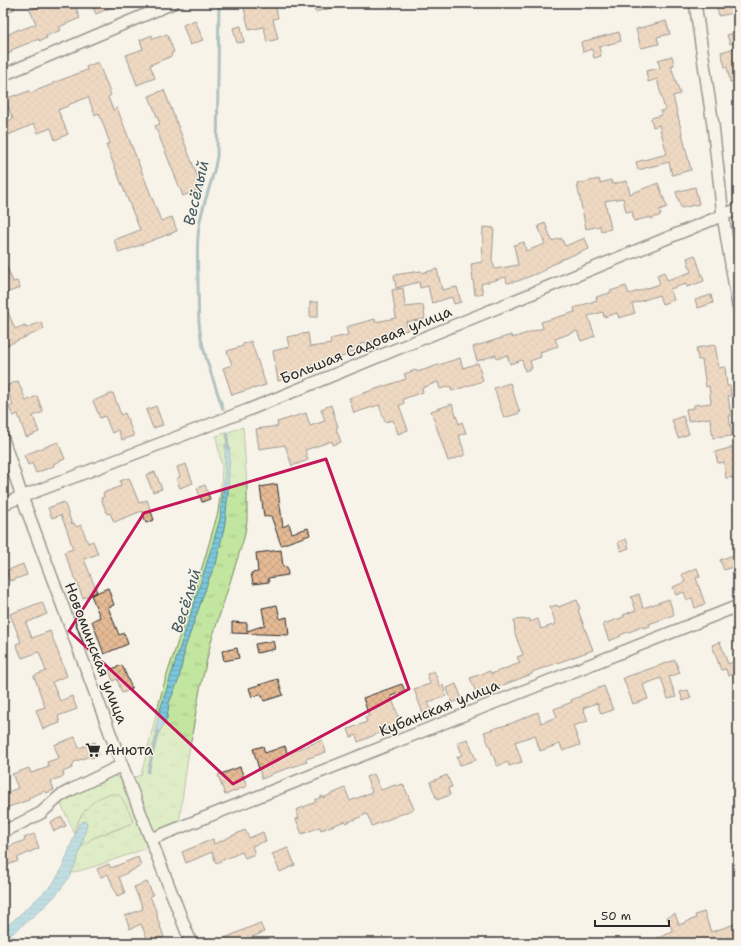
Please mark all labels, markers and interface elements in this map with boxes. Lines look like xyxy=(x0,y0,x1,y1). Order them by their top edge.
water label: Весёлый xyxy=(178,158,214,228)
street label: Большая Садовая улица xyxy=(277,301,455,389)
water label: Весёлый xyxy=(166,566,206,636)
street label: Новоминская улица xyxy=(60,579,132,727)
street label: Кубанская улица xyxy=(376,675,503,741)
place label: Анюта xyxy=(105,740,154,760)
supermarket icon: Анюта xyxy=(84,741,102,759)
scale bar xyxy=(595,902,669,928)
text: 50 m xyxy=(601,908,631,924)

